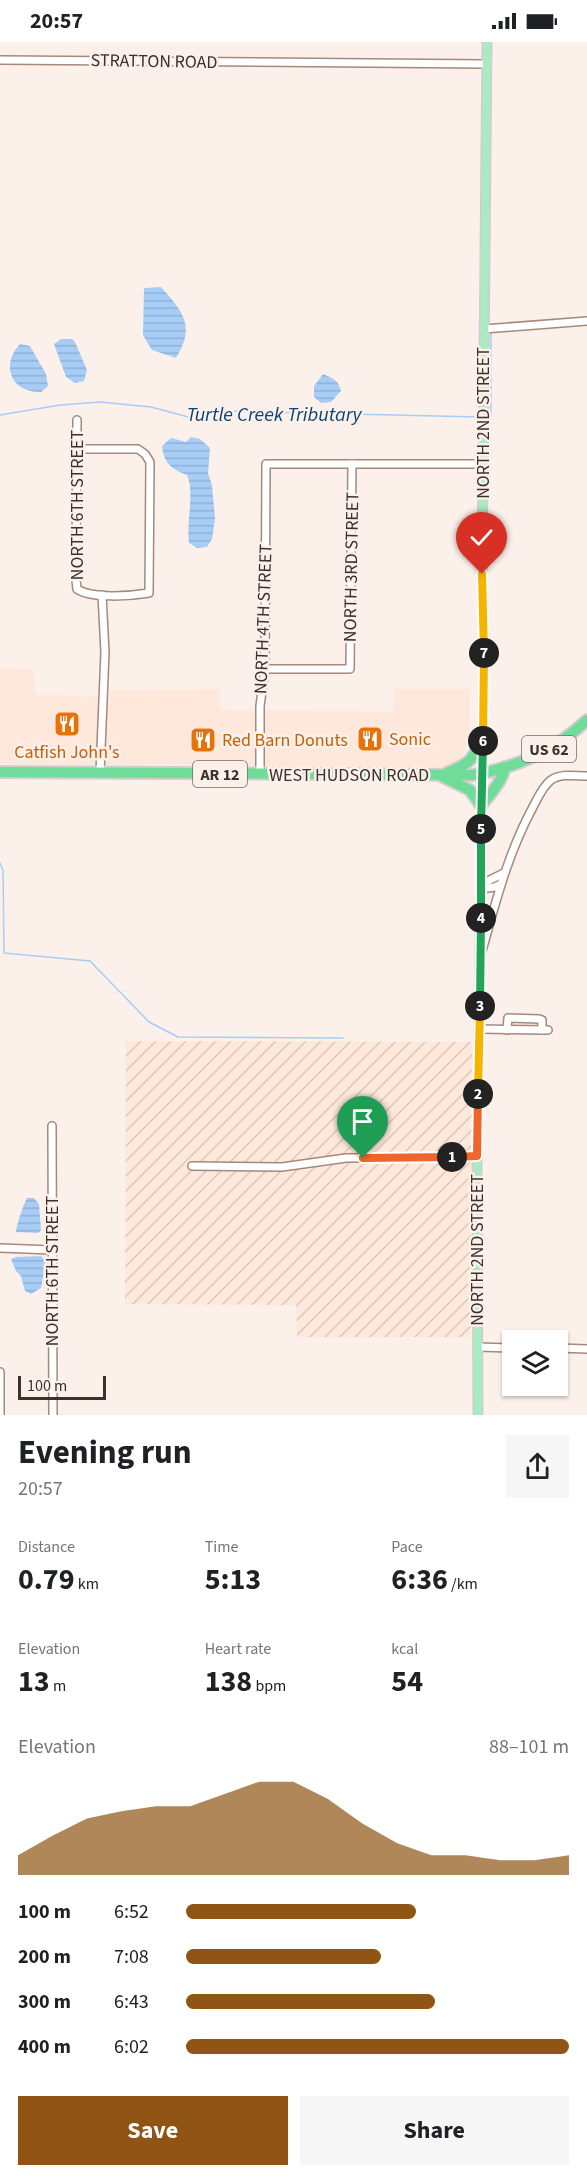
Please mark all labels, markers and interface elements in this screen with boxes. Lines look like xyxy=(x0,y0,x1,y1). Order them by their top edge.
text: 20:57 xyxy=(30,5,83,37)
street label: STRATTON ROAD xyxy=(90,48,218,75)
street label: NORTH 2ND STREET xyxy=(471,347,496,499)
water label: Turtle Creek Tributary xyxy=(186,401,363,429)
street label: NORTH 6TH STREET xyxy=(65,430,90,580)
street label: NORTH 3RD STREET xyxy=(338,491,365,642)
pin xyxy=(456,512,507,574)
icon: check xyxy=(465,521,498,554)
street label: NORTH 4TH STREET xyxy=(248,543,279,695)
pin: 7 xyxy=(469,638,499,668)
text: 7 xyxy=(480,642,488,664)
restaurant icon: Catfish John's xyxy=(52,709,82,739)
restaurant icon: Sonic xyxy=(355,724,385,754)
restaurant icon: Red Barn Donuts xyxy=(188,725,218,755)
pin: 6 xyxy=(468,726,498,756)
place label: Sonic xyxy=(389,727,431,752)
place label: Red Barn Donuts xyxy=(222,728,348,753)
text: 6 xyxy=(479,730,487,752)
road number: US 62 xyxy=(522,736,576,762)
place label: Catfish John's xyxy=(14,740,120,765)
road number: AR 12 xyxy=(193,761,247,787)
street label: WEST HUDSON ROAD xyxy=(269,763,429,788)
pin: 5 xyxy=(466,814,496,844)
text: 5 xyxy=(477,818,485,840)
pin: 4 xyxy=(466,903,496,933)
text: 4 xyxy=(477,907,485,929)
pin: 3 xyxy=(465,991,495,1021)
text: 3 xyxy=(476,995,484,1017)
pin: 2 xyxy=(463,1079,493,1109)
text: 2 xyxy=(474,1083,482,1105)
pin xyxy=(337,1096,388,1158)
icon: arrive xyxy=(346,1105,379,1138)
pin: 1 xyxy=(437,1142,467,1172)
text: 1 xyxy=(448,1146,456,1168)
street label: NORTH 2ND STREET xyxy=(465,1174,490,1326)
street label: NORTH 6TH STREET xyxy=(40,1196,65,1346)
map controls xyxy=(502,1330,568,1396)
button: layers xyxy=(502,1330,568,1396)
scale bar xyxy=(18,1373,106,1400)
text: 100 m xyxy=(27,1375,67,1397)
text: Evening run xyxy=(18,1429,192,1476)
button: share xyxy=(506,1435,569,1498)
text: 20:57 xyxy=(18,1475,63,1503)
text: Distance xyxy=(18,1536,75,1558)
text: Time xyxy=(205,1536,238,1558)
text: Pace xyxy=(391,1536,423,1558)
text: 0.79 xyxy=(18,1558,75,1601)
text: 5:13 xyxy=(205,1558,261,1601)
text: 6:36 xyxy=(391,1558,448,1601)
text: km xyxy=(75,1573,99,1595)
text: /km xyxy=(448,1573,478,1595)
text: Elevation xyxy=(18,1638,80,1660)
text: Heart rate xyxy=(205,1638,271,1660)
text: kcal xyxy=(391,1638,418,1660)
text: 13 xyxy=(18,1660,50,1703)
text: 138 xyxy=(205,1660,252,1703)
text: 54 xyxy=(391,1660,423,1703)
text: m xyxy=(50,1675,66,1697)
text: bpm xyxy=(252,1675,286,1697)
text: Elevation xyxy=(18,1733,96,1761)
text: 88–101 m xyxy=(489,1733,569,1761)
text: 100 m xyxy=(18,1898,71,1926)
text: 6:52 xyxy=(114,1898,149,1926)
text: 200 m xyxy=(18,1943,71,1971)
text: 7:08 xyxy=(114,1943,149,1971)
text: 300 m xyxy=(18,1988,71,2016)
text: 6:43 xyxy=(114,1988,149,2016)
text: 400 m xyxy=(18,2033,71,2061)
text: 6:02 xyxy=(114,2033,149,2061)
button: Save xyxy=(18,2096,288,2165)
button: Share xyxy=(300,2096,569,2165)

